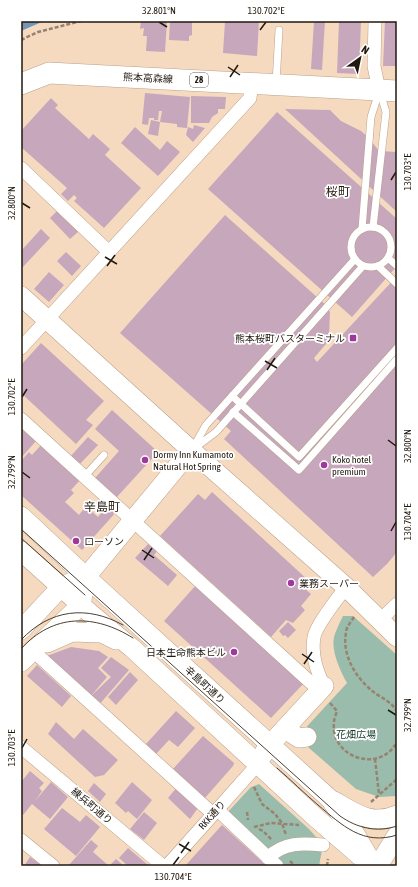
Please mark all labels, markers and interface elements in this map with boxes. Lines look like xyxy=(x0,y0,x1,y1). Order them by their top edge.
text: 32.801°N xyxy=(142,5,176,16)
text: 130.702°E xyxy=(248,5,285,16)
north arrow xyxy=(340,38,380,78)
text: N xyxy=(359,43,371,56)
street label: 熊本高森線 xyxy=(123,71,173,85)
road number: 28 xyxy=(190,73,208,87)
text: 130.703°E xyxy=(402,153,413,191)
district label: 桜町 xyxy=(326,185,350,199)
text: 32.800°N xyxy=(6,186,17,220)
place label: 熊本桜町バスターミナル xyxy=(235,333,345,344)
marker: 熊本桜町バスターミナル xyxy=(348,333,358,343)
text: 130.702°E xyxy=(6,378,17,416)
text: 32.800°N xyxy=(402,429,413,463)
place label: Dormy Inn Kumamoto Natural Hot Spring xyxy=(153,449,234,472)
place label: Koko hotel premium xyxy=(332,454,372,477)
text: 32.799°N xyxy=(6,455,17,489)
marker: Dormy Inn Kumamoto Natural Hot Spring xyxy=(140,455,150,465)
marker: Koko hotel premium xyxy=(319,460,329,470)
district label: 辛島町 xyxy=(84,500,120,514)
text: 130.704°E xyxy=(402,503,413,541)
marker: ローソン xyxy=(71,536,81,546)
place label: ローソン xyxy=(84,536,124,547)
marker: 業務スーパー xyxy=(286,578,296,588)
place label: 業務スーパー xyxy=(299,578,359,589)
place label: 日本生命熊本ビル xyxy=(146,647,226,658)
marker: 日本生命熊本ビル xyxy=(229,647,239,657)
street label: 辛島町通り xyxy=(183,664,227,706)
text: 32.799°N xyxy=(402,698,413,732)
text: 130.703°E xyxy=(6,729,17,767)
park label: 花畑広場 xyxy=(336,729,376,740)
street label: 練兵町通り xyxy=(69,786,115,826)
street label: RKK通り xyxy=(196,798,228,832)
text: 130.704°E xyxy=(155,871,192,882)

